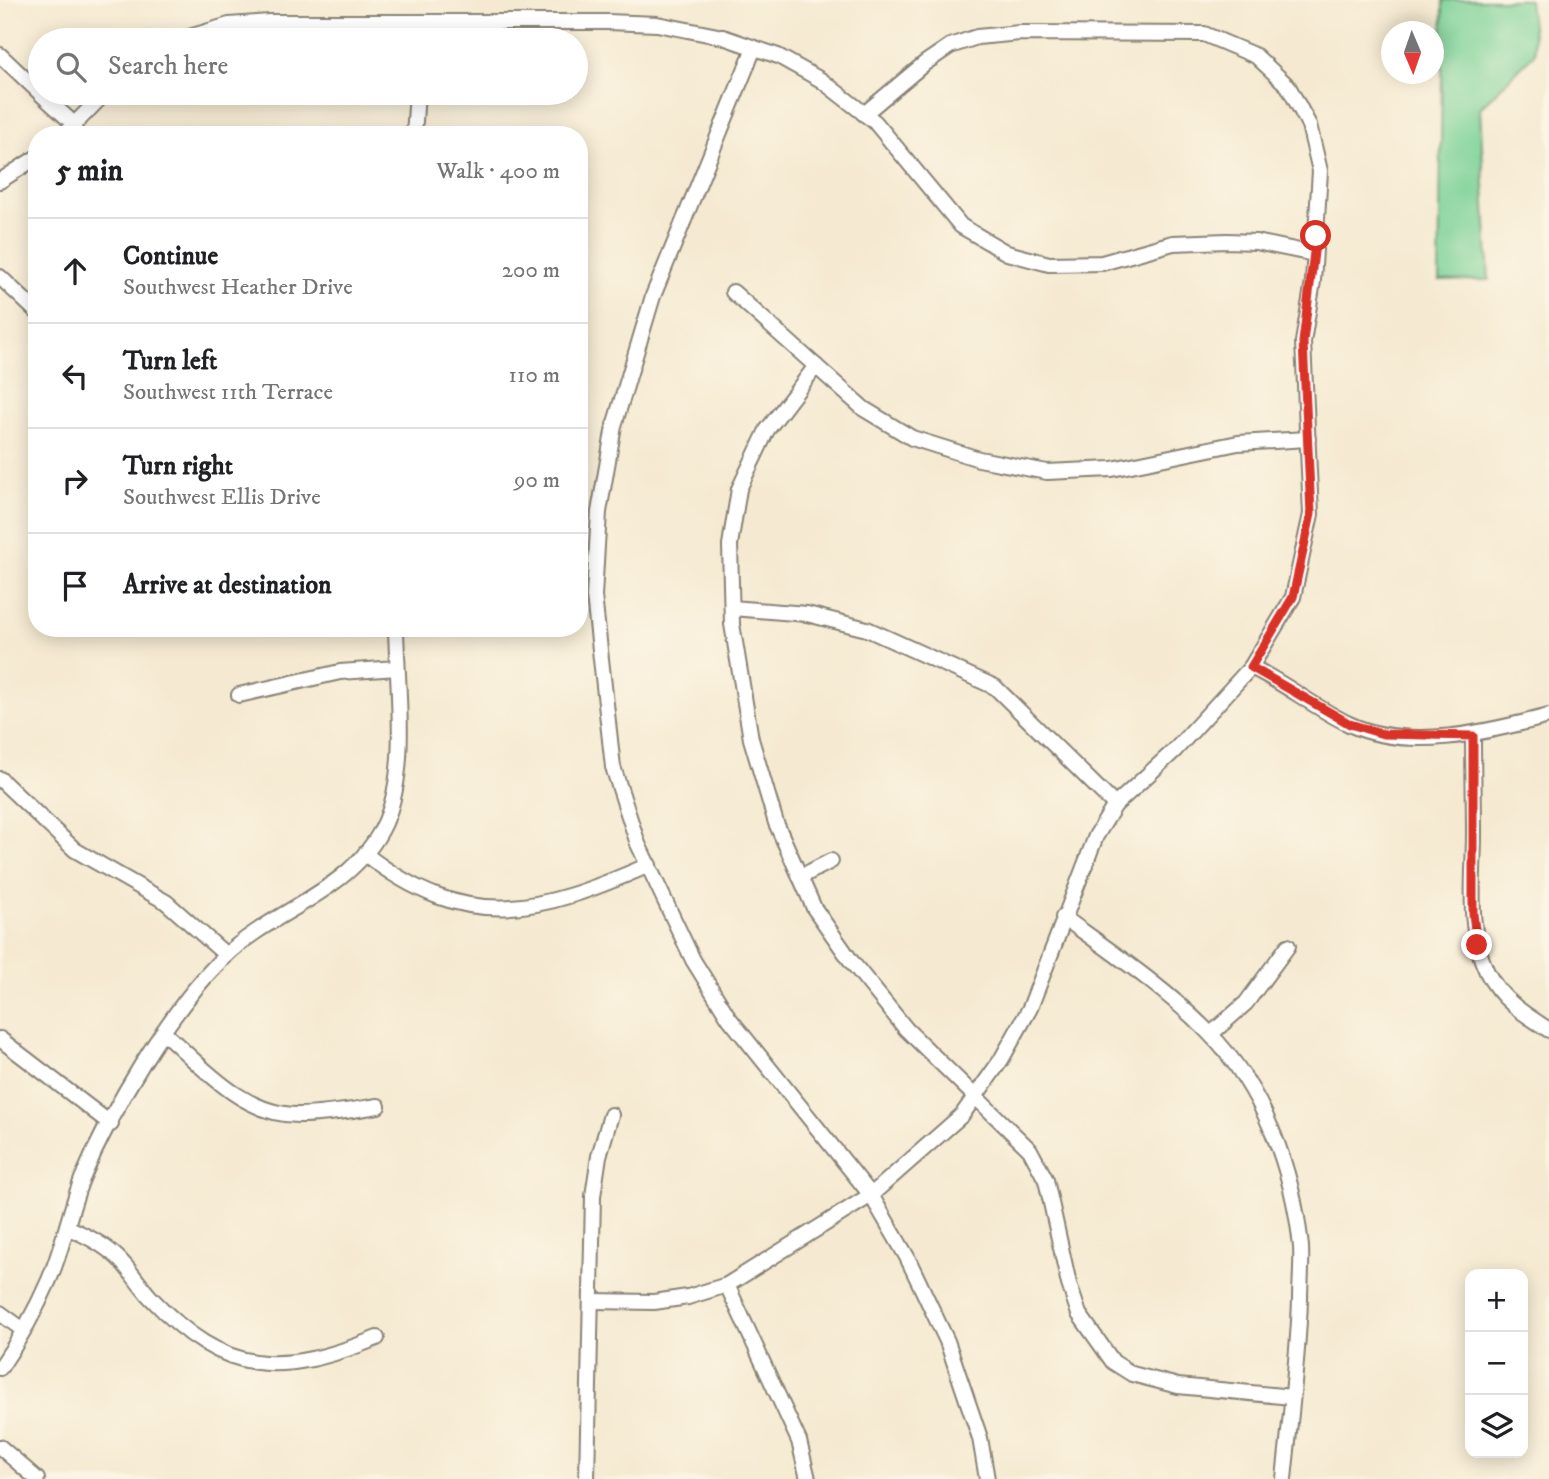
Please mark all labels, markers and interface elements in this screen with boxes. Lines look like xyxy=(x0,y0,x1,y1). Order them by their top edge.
north arrow xyxy=(1381,21,1444,84)
search box xyxy=(28,28,588,105)
icon: search xyxy=(52,48,90,86)
text: Search here xyxy=(108,50,228,83)
text: 5 min xyxy=(56,153,123,190)
text: Walk · 400 m xyxy=(437,157,560,186)
route start xyxy=(1300,220,1331,251)
text: Continue xyxy=(123,240,218,273)
icon: ahead xyxy=(56,252,94,290)
text: 200 m xyxy=(502,256,560,285)
text: Southwest Heather Drive xyxy=(123,273,353,302)
text: Turn left xyxy=(123,345,217,378)
icon: left xyxy=(56,357,94,395)
text: 110 m xyxy=(509,361,560,390)
text: Southwest 11th Terrace xyxy=(123,378,333,407)
text: Turn right xyxy=(123,450,233,483)
icon: right xyxy=(56,462,94,500)
text: 90 m xyxy=(514,466,560,495)
text: Southwest Ellis Drive xyxy=(123,483,321,512)
icon: arrive xyxy=(56,567,94,605)
text: Arrive at destination xyxy=(123,569,332,602)
route end xyxy=(1461,929,1492,960)
map controls xyxy=(1465,1269,1528,1458)
button: + xyxy=(1465,1269,1528,1332)
button: − xyxy=(1465,1332,1528,1395)
button: layers xyxy=(1465,1395,1528,1458)

